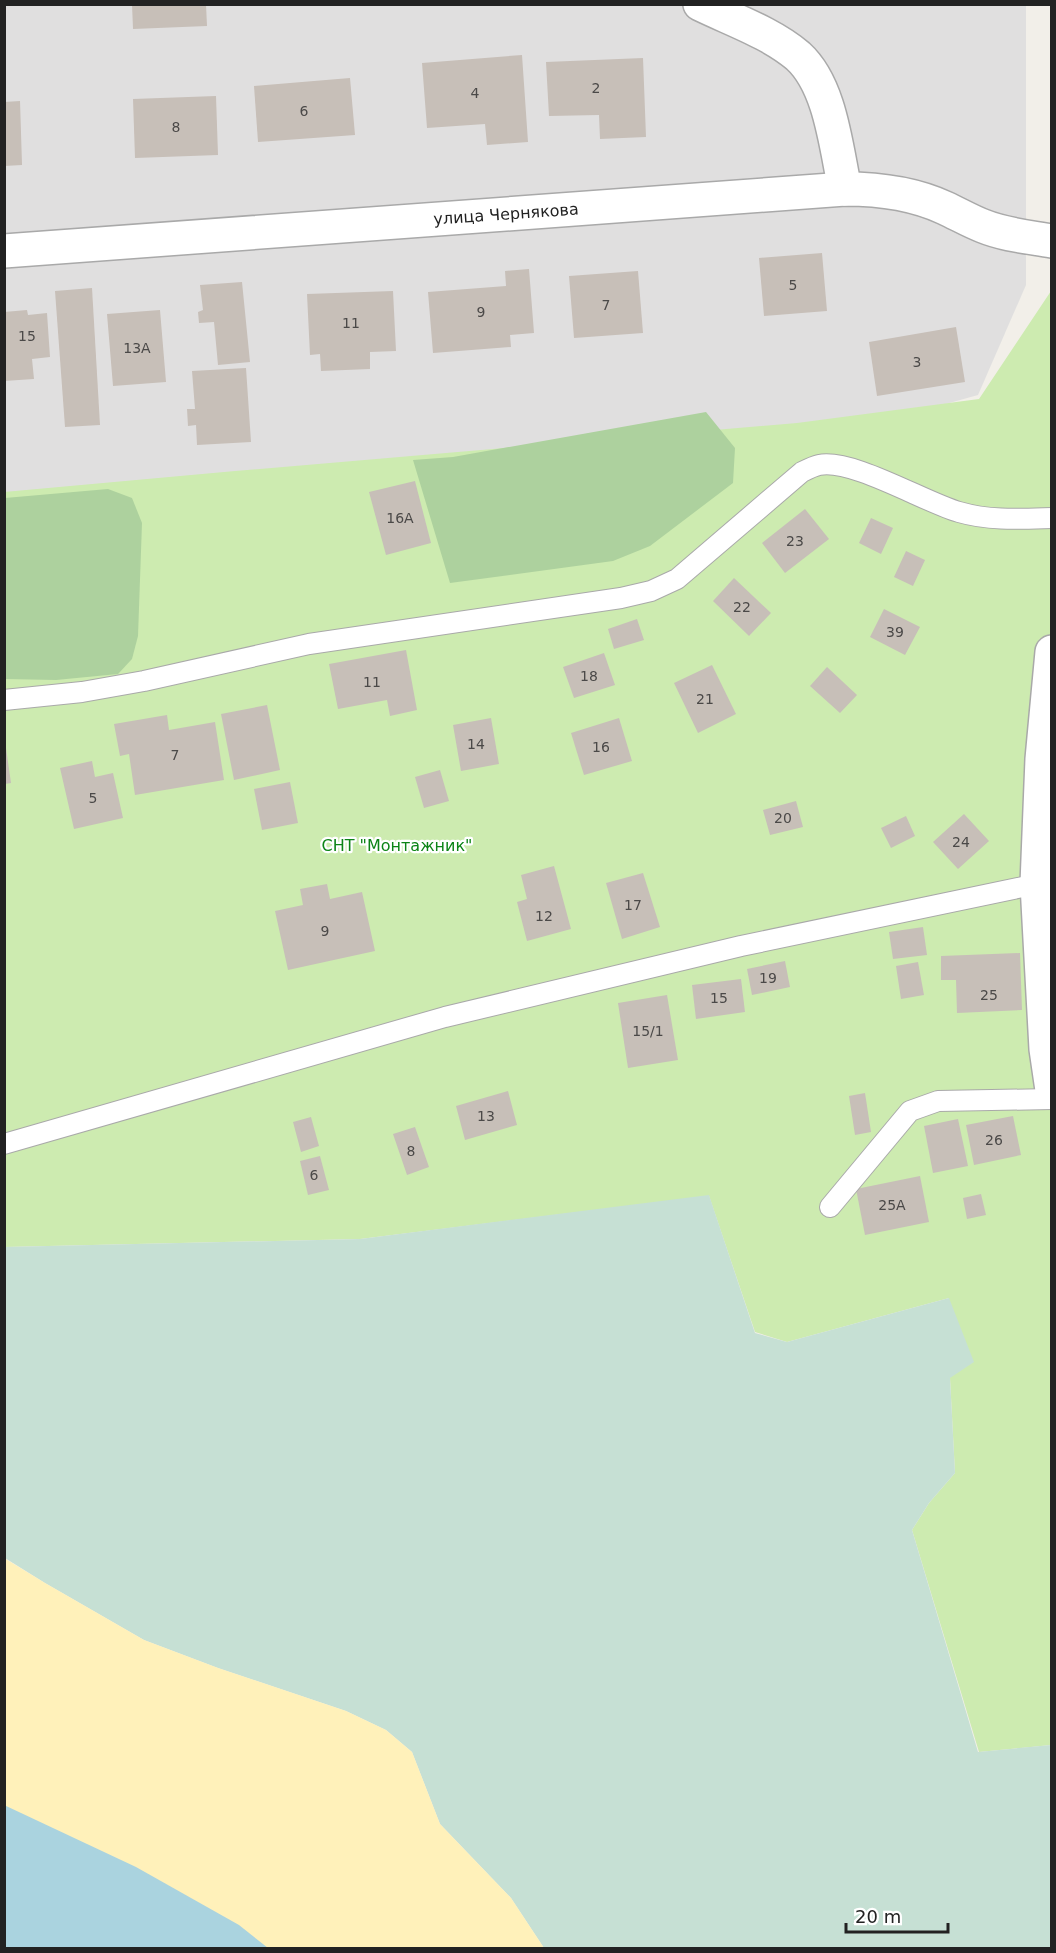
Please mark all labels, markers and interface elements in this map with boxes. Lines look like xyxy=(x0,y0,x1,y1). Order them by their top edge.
house number: 2 xyxy=(592,80,600,96)
house number: 4 xyxy=(471,85,480,101)
house number: 6 xyxy=(300,103,309,119)
house number: 8 xyxy=(172,119,180,135)
street label: улица Чернякова xyxy=(433,199,579,229)
house number: 5 xyxy=(789,277,797,293)
house number: 7 xyxy=(602,297,610,313)
house number: 9 xyxy=(477,304,485,320)
house number: 11 xyxy=(342,315,360,331)
house number: 15 xyxy=(18,328,36,344)
house number: 13А xyxy=(123,340,151,356)
house number: 3 xyxy=(913,354,921,370)
house number: 16А xyxy=(386,510,414,526)
house number: 23 xyxy=(786,533,804,549)
house number: 22 xyxy=(733,599,751,615)
house number: 39 xyxy=(886,624,904,640)
house number: 18 xyxy=(580,668,598,684)
house number: 11 xyxy=(363,674,381,690)
house number: 21 xyxy=(696,691,714,707)
house number: 14 xyxy=(467,736,485,752)
house number: 16 xyxy=(592,739,610,755)
house number: 7 xyxy=(171,747,179,763)
house number: 5 xyxy=(89,790,97,806)
house number: 20 xyxy=(774,810,792,826)
house number: 24 xyxy=(952,834,970,850)
park label: СНТ "Монтажник" xyxy=(322,836,472,855)
house number: 17 xyxy=(624,897,642,913)
house number: 12 xyxy=(535,908,553,924)
house number: 9 xyxy=(321,923,329,939)
house number: 19 xyxy=(759,970,777,986)
house number: 25 xyxy=(980,987,998,1003)
house number: 15 xyxy=(710,990,728,1006)
house number: 15/1 xyxy=(632,1023,664,1039)
house number: 13 xyxy=(477,1108,495,1124)
house number: 26 xyxy=(985,1132,1003,1148)
house number: 8 xyxy=(407,1143,415,1159)
house number: 6 xyxy=(310,1167,319,1183)
house number: 25А xyxy=(878,1197,906,1213)
scale bar xyxy=(846,1896,948,1934)
text: 20 m xyxy=(855,1906,901,1927)

